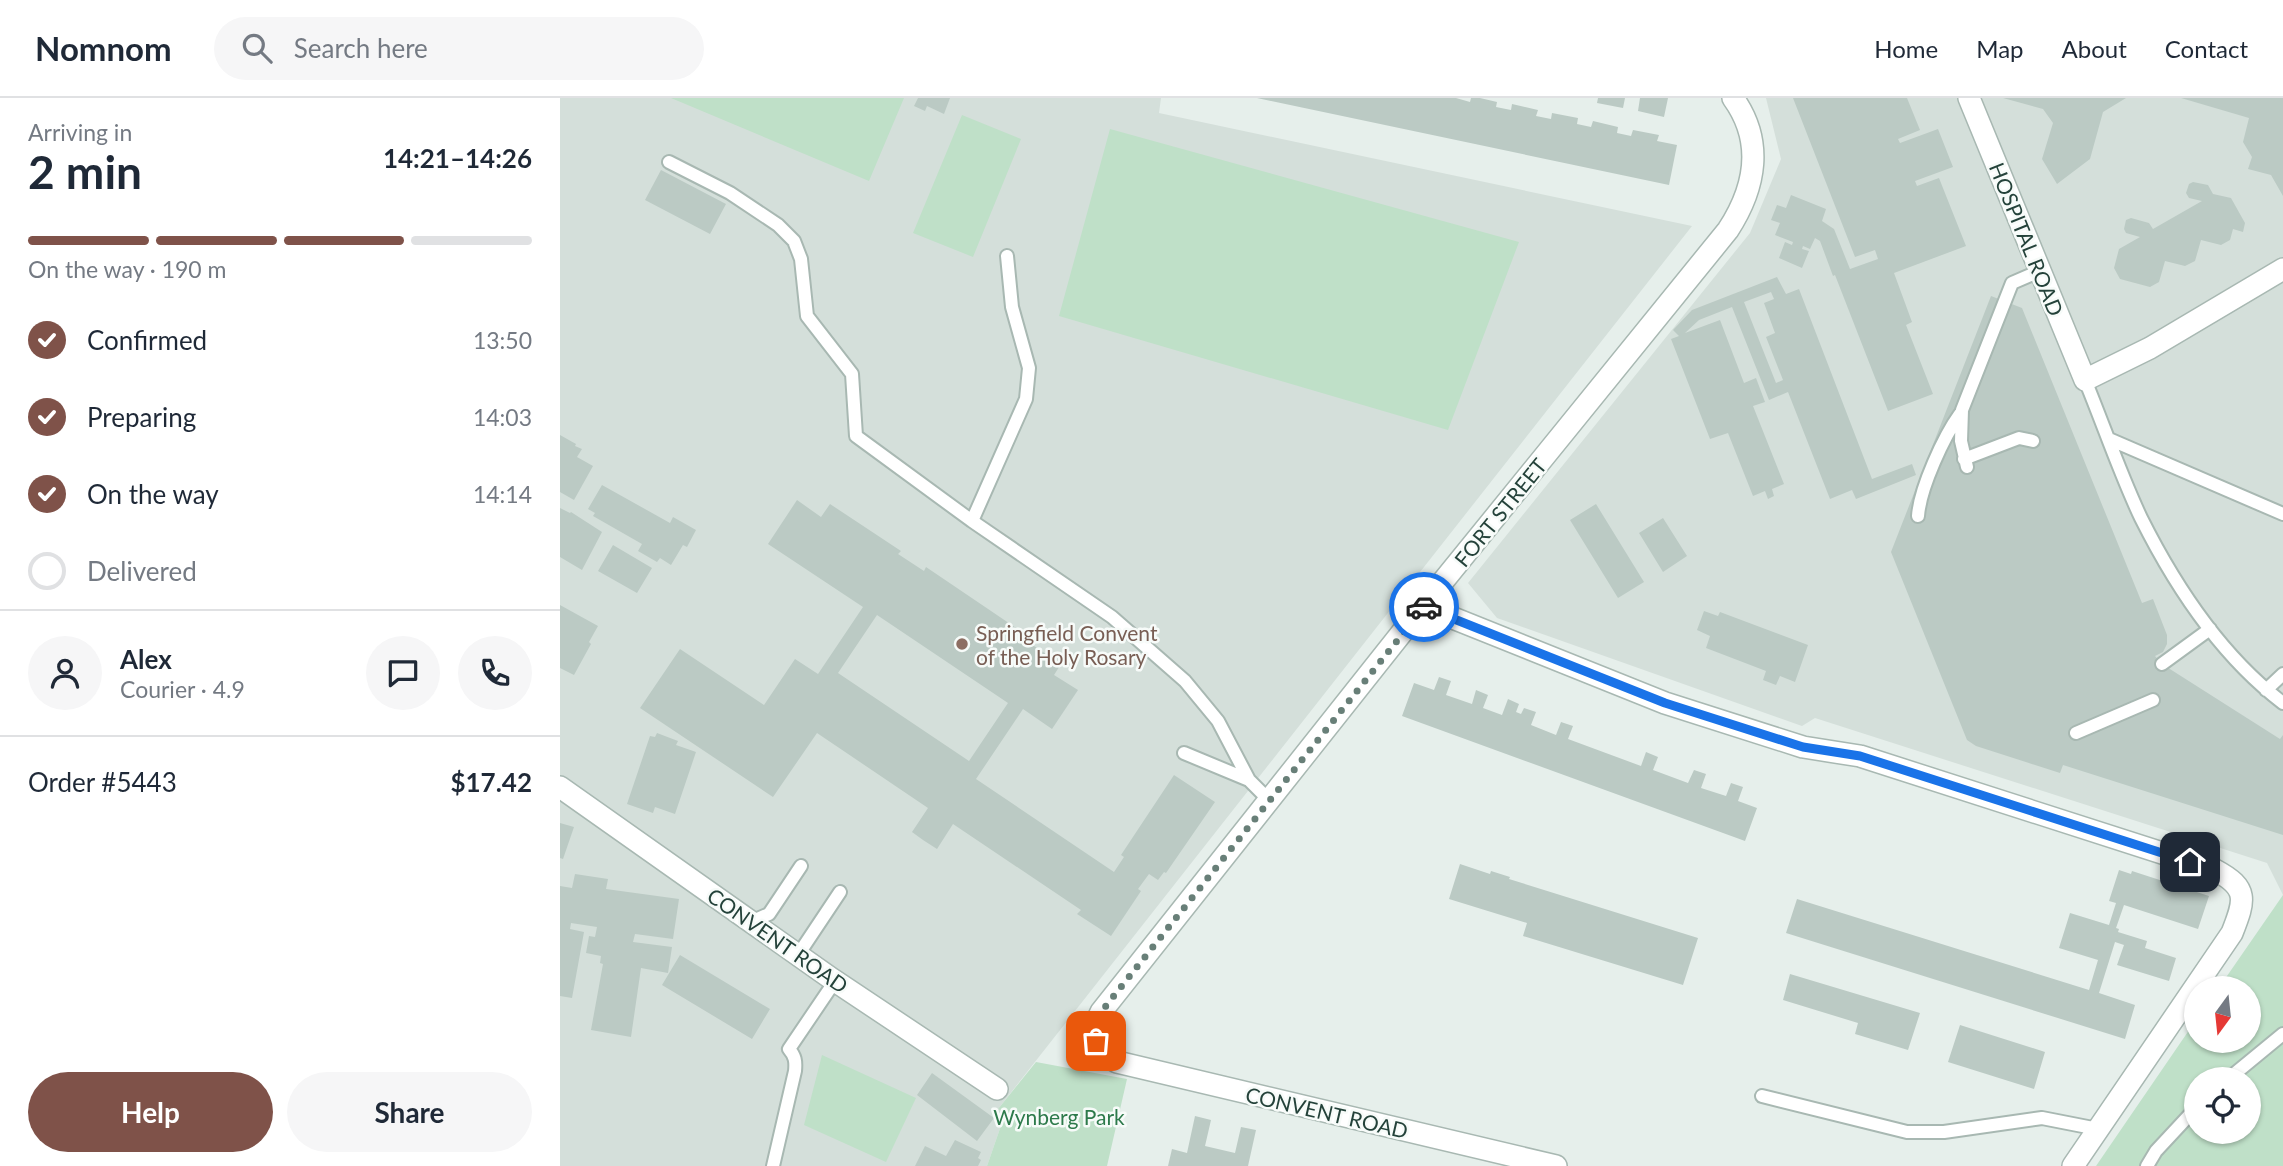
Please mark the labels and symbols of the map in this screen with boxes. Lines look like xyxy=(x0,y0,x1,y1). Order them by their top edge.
street label: HOSPITAL ROAD xyxy=(1985,159,2069,319)
street label: FORT STREET xyxy=(1449,452,1552,571)
courier xyxy=(1389,572,1459,642)
place label: Springfield Convent of the Holy Rosary xyxy=(976,620,1158,669)
marker: Springfield Convent of the Holy Rosary xyxy=(954,636,970,652)
pin xyxy=(2160,832,2220,892)
street label: CONVENT ROAD xyxy=(703,882,853,998)
north arrow xyxy=(2184,976,2261,1054)
pin xyxy=(1066,1011,1126,1071)
street label: CONVENT ROAD xyxy=(1243,1081,1411,1143)
park label: Wynberg Park xyxy=(993,1104,1125,1129)

